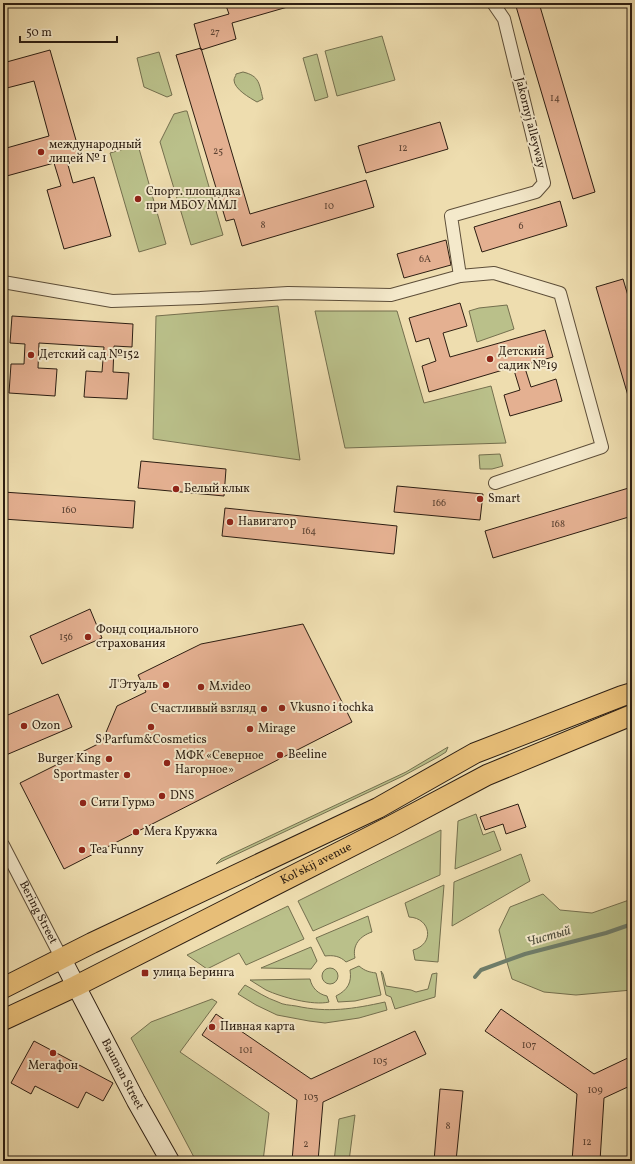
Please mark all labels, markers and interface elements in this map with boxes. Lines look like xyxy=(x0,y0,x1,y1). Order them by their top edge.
scale bar xyxy=(20,18,117,44)
text: 50 m xyxy=(26,25,52,41)
house number: 27 xyxy=(210,25,220,39)
street label: Jakornyj alleyway xyxy=(511,76,549,171)
house number: 14 xyxy=(550,91,560,105)
place label: международный лицей № 1 xyxy=(49,137,142,167)
house number: 12 xyxy=(398,141,408,155)
house number: 25 xyxy=(213,144,223,158)
marker: международный лицей № 1 xyxy=(36,147,46,157)
place label: Спорт. площадка при МБОУ ММЛ xyxy=(146,184,241,214)
marker: Спорт. площадка при МБОУ ММЛ xyxy=(133,194,143,204)
house number: 10 xyxy=(324,199,334,213)
house number: 8 xyxy=(260,218,266,232)
house number: 6 xyxy=(518,219,524,233)
house number: 6А xyxy=(419,252,431,266)
place label: Детский садик №19 xyxy=(498,344,557,374)
place label: Детский сад №152 xyxy=(39,347,140,363)
marker: Детский сад №152 xyxy=(26,350,36,360)
marker: Детский садик №19 xyxy=(485,354,495,364)
place label: Белый клык xyxy=(184,481,250,497)
marker: Белый клык xyxy=(171,484,181,494)
place label: Smart xyxy=(488,491,520,507)
marker: Smart xyxy=(475,494,485,504)
house number: 166 xyxy=(432,496,446,510)
house number: 160 xyxy=(62,503,76,517)
place label: Навигатор xyxy=(238,514,296,530)
marker: Навигатор xyxy=(225,517,235,527)
house number: 168 xyxy=(551,517,565,531)
house number: 164 xyxy=(302,524,316,538)
place label: Фонд социального страхования xyxy=(96,622,199,652)
house number: 156 xyxy=(59,630,73,644)
marker: Фонд социального страхования xyxy=(83,632,93,642)
place label: Л'Этуаль xyxy=(109,677,158,693)
place label: M.video xyxy=(209,679,251,695)
marker: Л'Этуаль xyxy=(161,680,171,690)
marker: M.video xyxy=(196,682,206,692)
place label: Vkusno i tochka xyxy=(290,700,374,716)
place label: Счастливый взгляд xyxy=(151,701,256,717)
marker: Vkusno i tochka xyxy=(277,703,287,713)
marker: Счастливый взгляд xyxy=(259,704,269,714)
place label: Ozon xyxy=(32,718,60,734)
marker: Ozon xyxy=(19,721,29,731)
place label: Mirage xyxy=(258,721,296,737)
marker: S Parfum&Cosmetics xyxy=(146,722,156,732)
marker: Mirage xyxy=(245,724,255,734)
place label: S Parfum&Cosmetics xyxy=(95,732,207,748)
place label: Beeline xyxy=(288,747,327,763)
place label: МФК «Северное Нагорное» xyxy=(175,748,264,778)
marker: Beeline xyxy=(275,750,285,760)
place label: Burger King xyxy=(37,751,101,767)
marker: Burger King xyxy=(104,754,114,764)
marker: МФК «Северное Нагорное» xyxy=(162,758,172,768)
place label: Sportmaster xyxy=(53,767,119,783)
marker: Sportmaster xyxy=(122,770,132,780)
place label: DNS xyxy=(170,788,194,804)
marker: DNS xyxy=(157,791,167,801)
place label: Сити Гурмэ xyxy=(91,795,155,811)
marker: Сити Гурмэ xyxy=(78,798,88,808)
place label: Мега Кружка xyxy=(144,824,218,840)
marker: Мега Кружка xyxy=(131,827,141,837)
street label: Kol'skij avenue xyxy=(278,839,355,889)
place label: Tea Funny xyxy=(90,842,144,858)
marker: Tea Funny xyxy=(77,845,87,855)
street label: Bering Street xyxy=(15,878,61,947)
water label: Чистый xyxy=(525,922,573,952)
place label: улица Беринга xyxy=(153,965,235,981)
marker: улица Беринга xyxy=(140,968,150,978)
place label: Пивная карта xyxy=(220,1019,295,1035)
marker: Пивная карта xyxy=(207,1022,217,1032)
street label: Bauman Street xyxy=(97,1036,147,1113)
house number: 107 xyxy=(522,1038,537,1052)
house number: 101 xyxy=(239,1043,253,1057)
marker: Мегафон xyxy=(48,1048,58,1058)
house number: 105 xyxy=(373,1054,387,1068)
place label: Мегафон xyxy=(28,1058,78,1074)
house number: 109 xyxy=(587,1083,603,1097)
house number: 103 xyxy=(304,1090,318,1104)
house number: 8 xyxy=(445,1119,451,1133)
house number: 12 xyxy=(582,1135,592,1149)
house number: 2 xyxy=(303,1137,309,1151)

